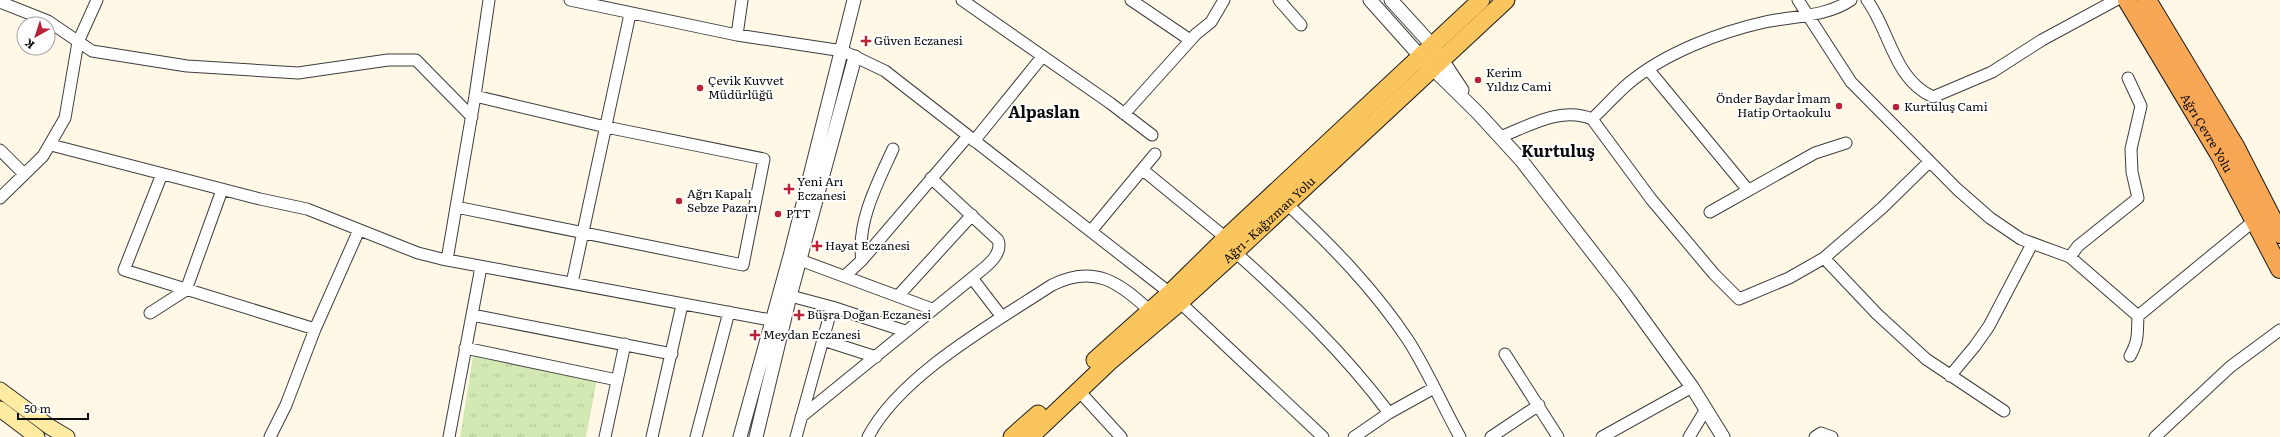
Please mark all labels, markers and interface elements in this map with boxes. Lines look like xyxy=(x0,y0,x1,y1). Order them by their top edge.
north arrow xyxy=(16,16,56,56)
place label: Güven Eczanesi xyxy=(874,31,963,49)
text: K xyxy=(20,35,37,53)
marker: Güven Eczanesi xyxy=(861,36,871,46)
place label: Kerim Yıldız Cami xyxy=(1486,63,1551,95)
place label: Çevik Kuvvet Müdürlüğü xyxy=(708,71,784,103)
marker: Kerim Yıldız Cami xyxy=(1473,75,1483,85)
marker: Çevik Kuvvet Müdürlüğü xyxy=(695,83,705,93)
place label: Önder Baydar İmam Hatip Ortaokulu xyxy=(1716,89,1831,121)
street label: Ağrı Çevre Yolu xyxy=(2177,90,2238,176)
place label: Kurtuluş Cami xyxy=(1904,97,1988,115)
district label: Alpaslan xyxy=(1008,99,1080,123)
marker: Önder Baydar İmam Hatip Ortaokulu xyxy=(1834,101,1844,111)
marker: Kurtuluş Cami xyxy=(1891,102,1901,112)
district label: Kurtuluş xyxy=(1521,138,1595,162)
place label: Yeni Arı Eczanesi xyxy=(797,172,846,204)
street label: Ağrı - Kağızman Yolu xyxy=(1218,172,1319,267)
place label: Ağrı Kapalı Sebze Pazarı xyxy=(687,184,757,216)
marker: Yeni Arı Eczanesi xyxy=(784,184,794,194)
marker: Ağrı Kapalı Sebze Pazarı xyxy=(674,196,684,206)
place label: PTT xyxy=(786,204,811,222)
marker: PTT xyxy=(773,209,783,219)
place label: Hayat Eczanesi xyxy=(825,236,910,254)
marker: Hayat Eczanesi xyxy=(812,241,822,251)
place label: Büşra Doğan Eczanesi xyxy=(807,305,931,323)
marker: Büşra Doğan Eczanesi xyxy=(794,310,804,320)
place label: Meydan Eczanesi xyxy=(763,325,861,343)
marker: Meydan Eczanesi xyxy=(750,330,760,340)
scale bar xyxy=(18,395,88,421)
text: 50 m xyxy=(24,399,51,417)

